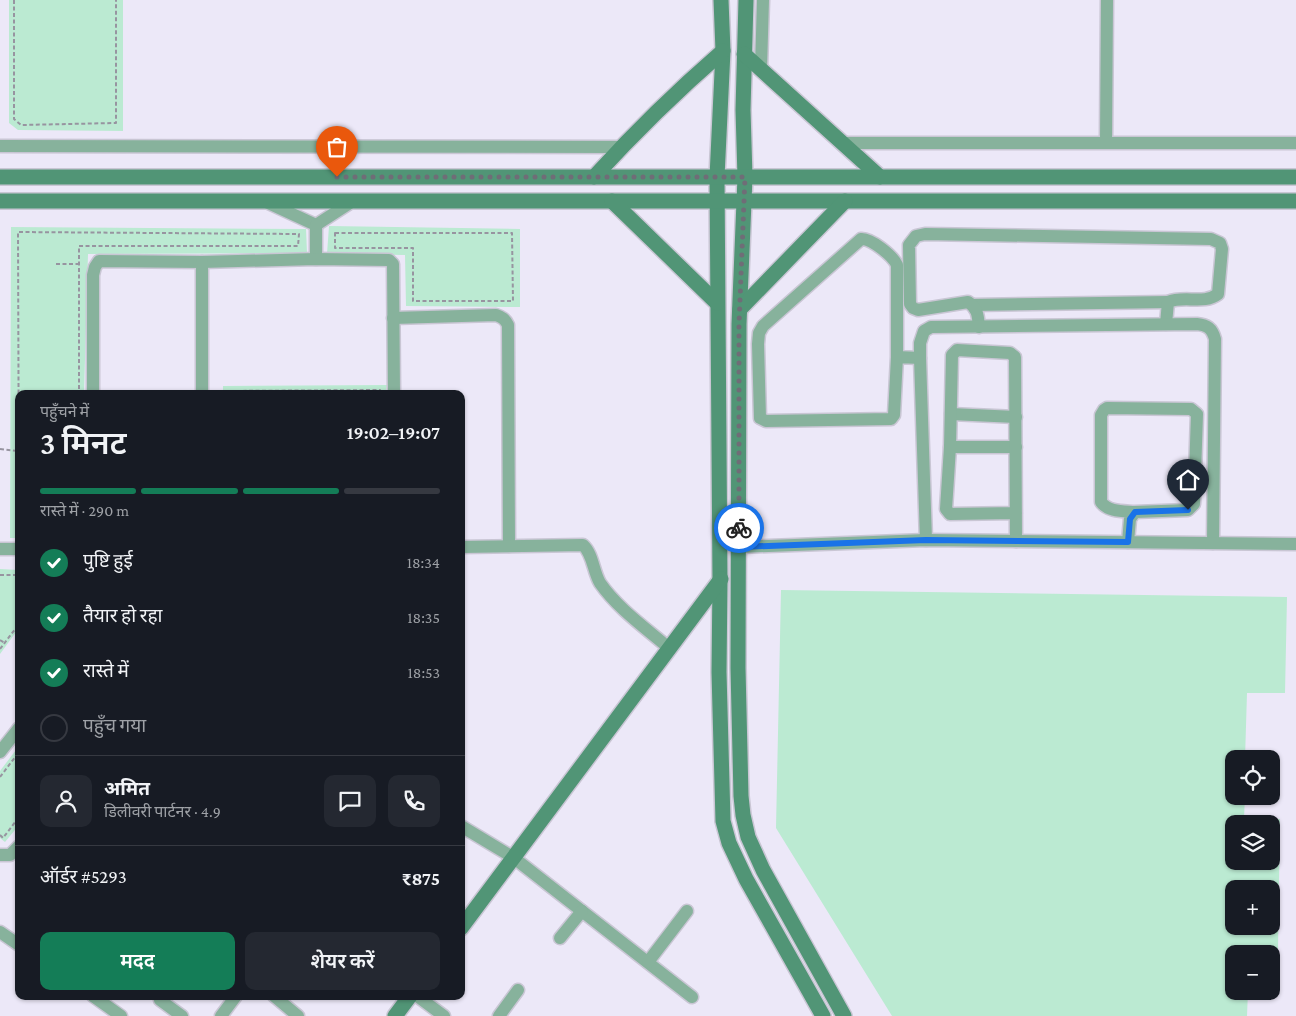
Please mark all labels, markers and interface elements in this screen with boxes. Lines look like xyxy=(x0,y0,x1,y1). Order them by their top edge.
pin xyxy=(316,126,358,177)
icon: bag xyxy=(323,133,351,161)
text: पहुँचने में xyxy=(40,403,89,420)
text: 19:02–19:07 xyxy=(347,422,440,443)
text: 3 मिनट xyxy=(40,425,126,461)
pin xyxy=(1167,459,1209,510)
icon: home xyxy=(1174,466,1202,494)
text: रास्ते में · 290 m xyxy=(40,502,129,519)
courier xyxy=(714,503,764,553)
icon: bike xyxy=(725,514,753,542)
icon: check xyxy=(40,549,68,577)
text: पुष्टि हुई xyxy=(83,550,133,571)
text: 18:34 xyxy=(407,554,440,571)
icon: check xyxy=(40,604,68,632)
text: तैयार हो रहा xyxy=(83,605,162,626)
text: 18:35 xyxy=(407,609,440,626)
icon: check xyxy=(40,659,68,687)
text: रास्ते में xyxy=(83,660,129,681)
text: 18:53 xyxy=(408,664,440,681)
text: पहुँच गया xyxy=(83,715,146,736)
map controls xyxy=(1225,750,1280,1000)
button: locate xyxy=(1225,750,1280,805)
button: person xyxy=(40,775,92,827)
button: chat xyxy=(324,775,376,827)
button: phone xyxy=(388,775,440,827)
text: अमित xyxy=(104,778,150,799)
text: डिलीवरी पार्टनर · 4.9 xyxy=(104,803,221,820)
button: layers xyxy=(1225,815,1280,870)
text: ऑर्डर #5293 xyxy=(40,866,127,887)
text: ₹875 xyxy=(402,868,440,889)
button: + xyxy=(1225,880,1280,935)
button: मदद xyxy=(40,932,235,990)
button: शेयर करें xyxy=(245,932,440,990)
button: − xyxy=(1225,945,1280,1000)

